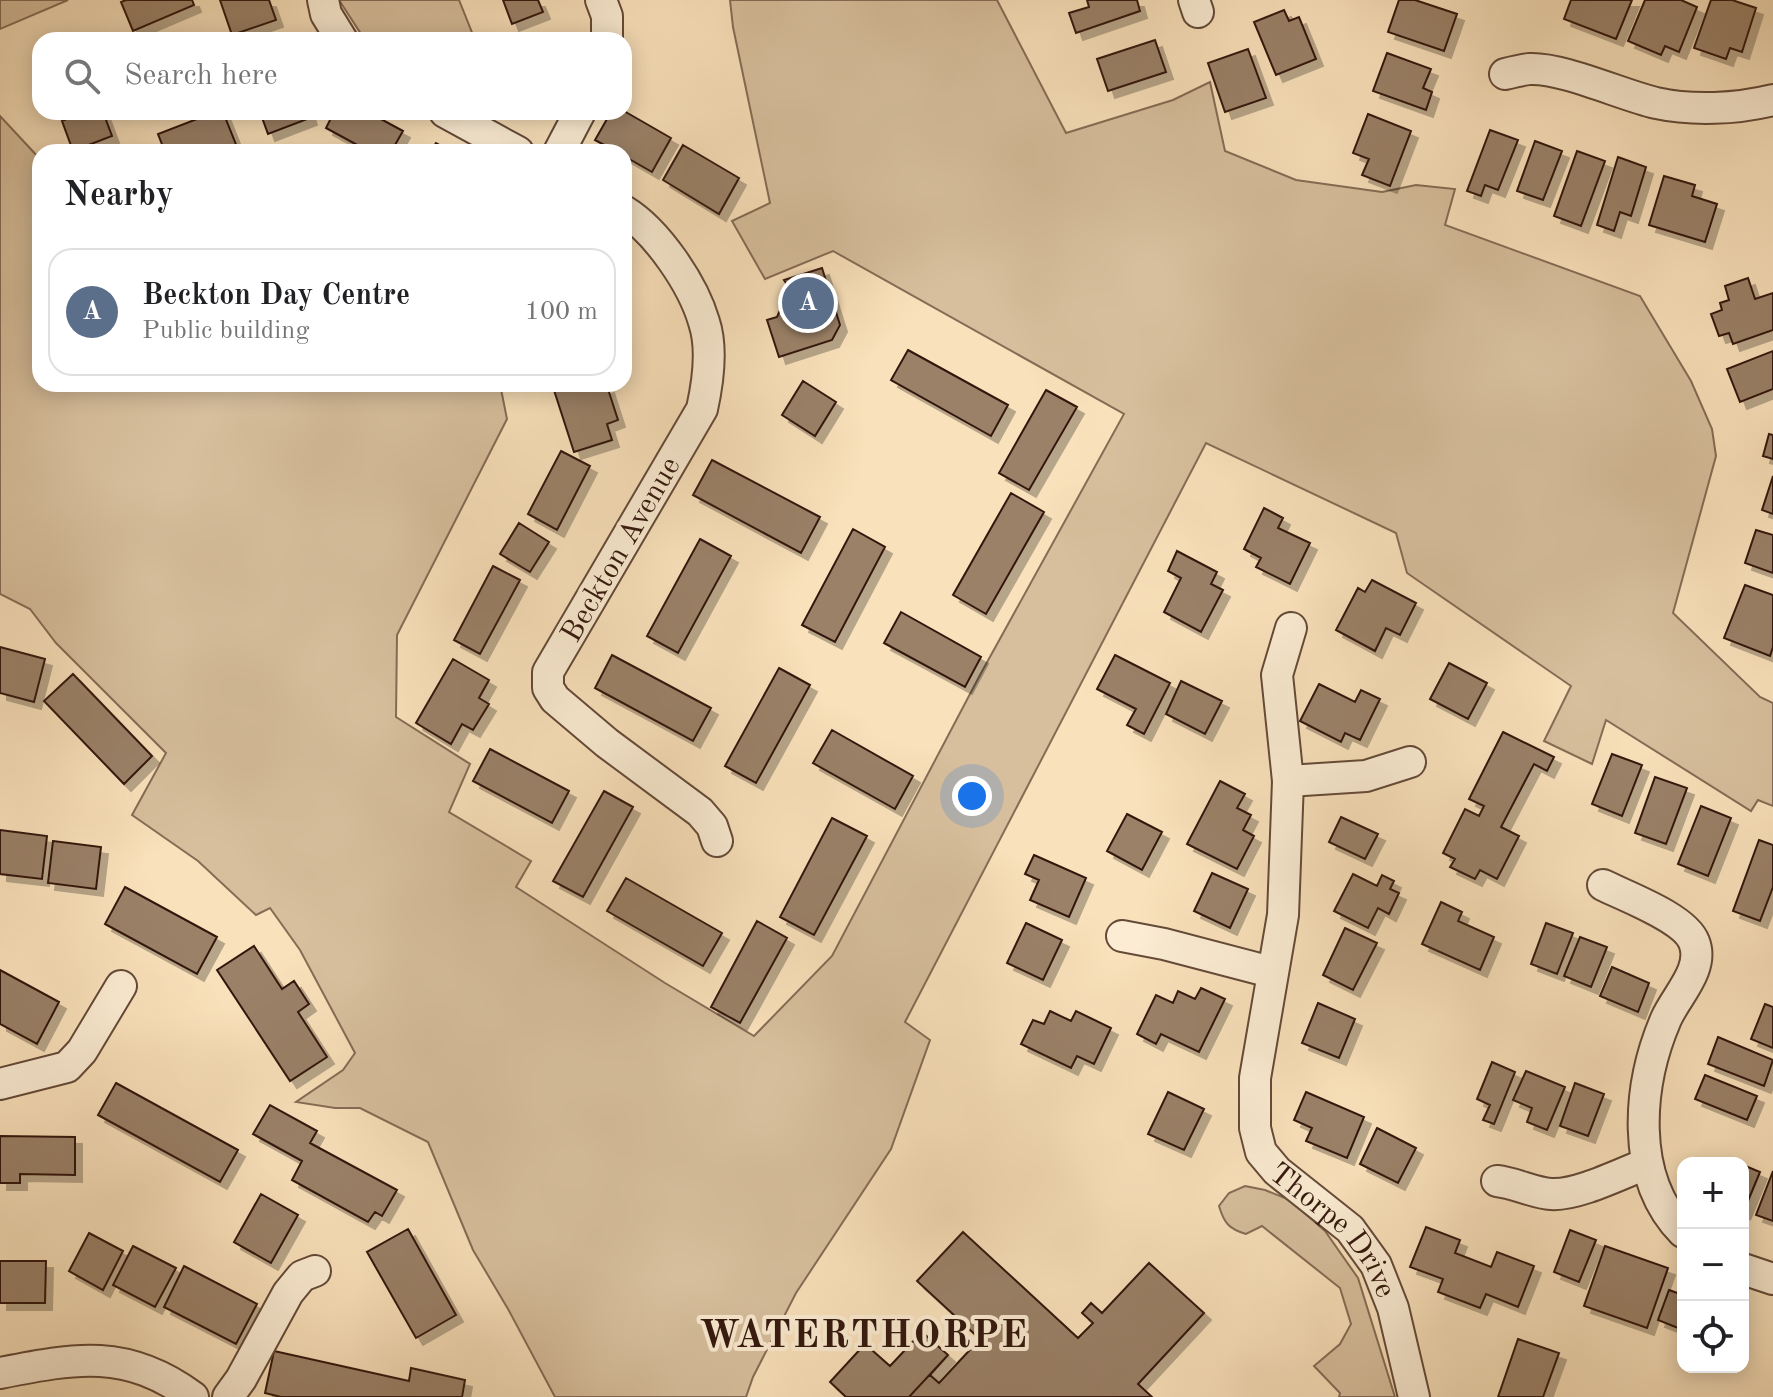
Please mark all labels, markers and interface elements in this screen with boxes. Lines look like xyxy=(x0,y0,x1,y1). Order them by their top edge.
search box xyxy=(32,32,632,120)
icon: search xyxy=(60,54,104,98)
text: Search here xyxy=(124,61,278,91)
text: Nearby xyxy=(64,179,174,213)
pin: A xyxy=(782,273,834,333)
text: Beckton Day Centre xyxy=(142,281,410,311)
text: A xyxy=(82,299,102,325)
text: 100 m xyxy=(525,299,598,325)
text: Public building xyxy=(142,318,309,344)
street label: Beckton Avenue xyxy=(557,452,687,648)
your location xyxy=(952,776,992,816)
map controls xyxy=(1677,1157,1749,1373)
button: + xyxy=(1677,1157,1749,1229)
street label: Thorpe Drive xyxy=(1263,1158,1400,1302)
button: − xyxy=(1677,1229,1749,1301)
button: locate xyxy=(1677,1301,1749,1373)
district label: WATERTHORPE xyxy=(699,1318,1029,1356)

